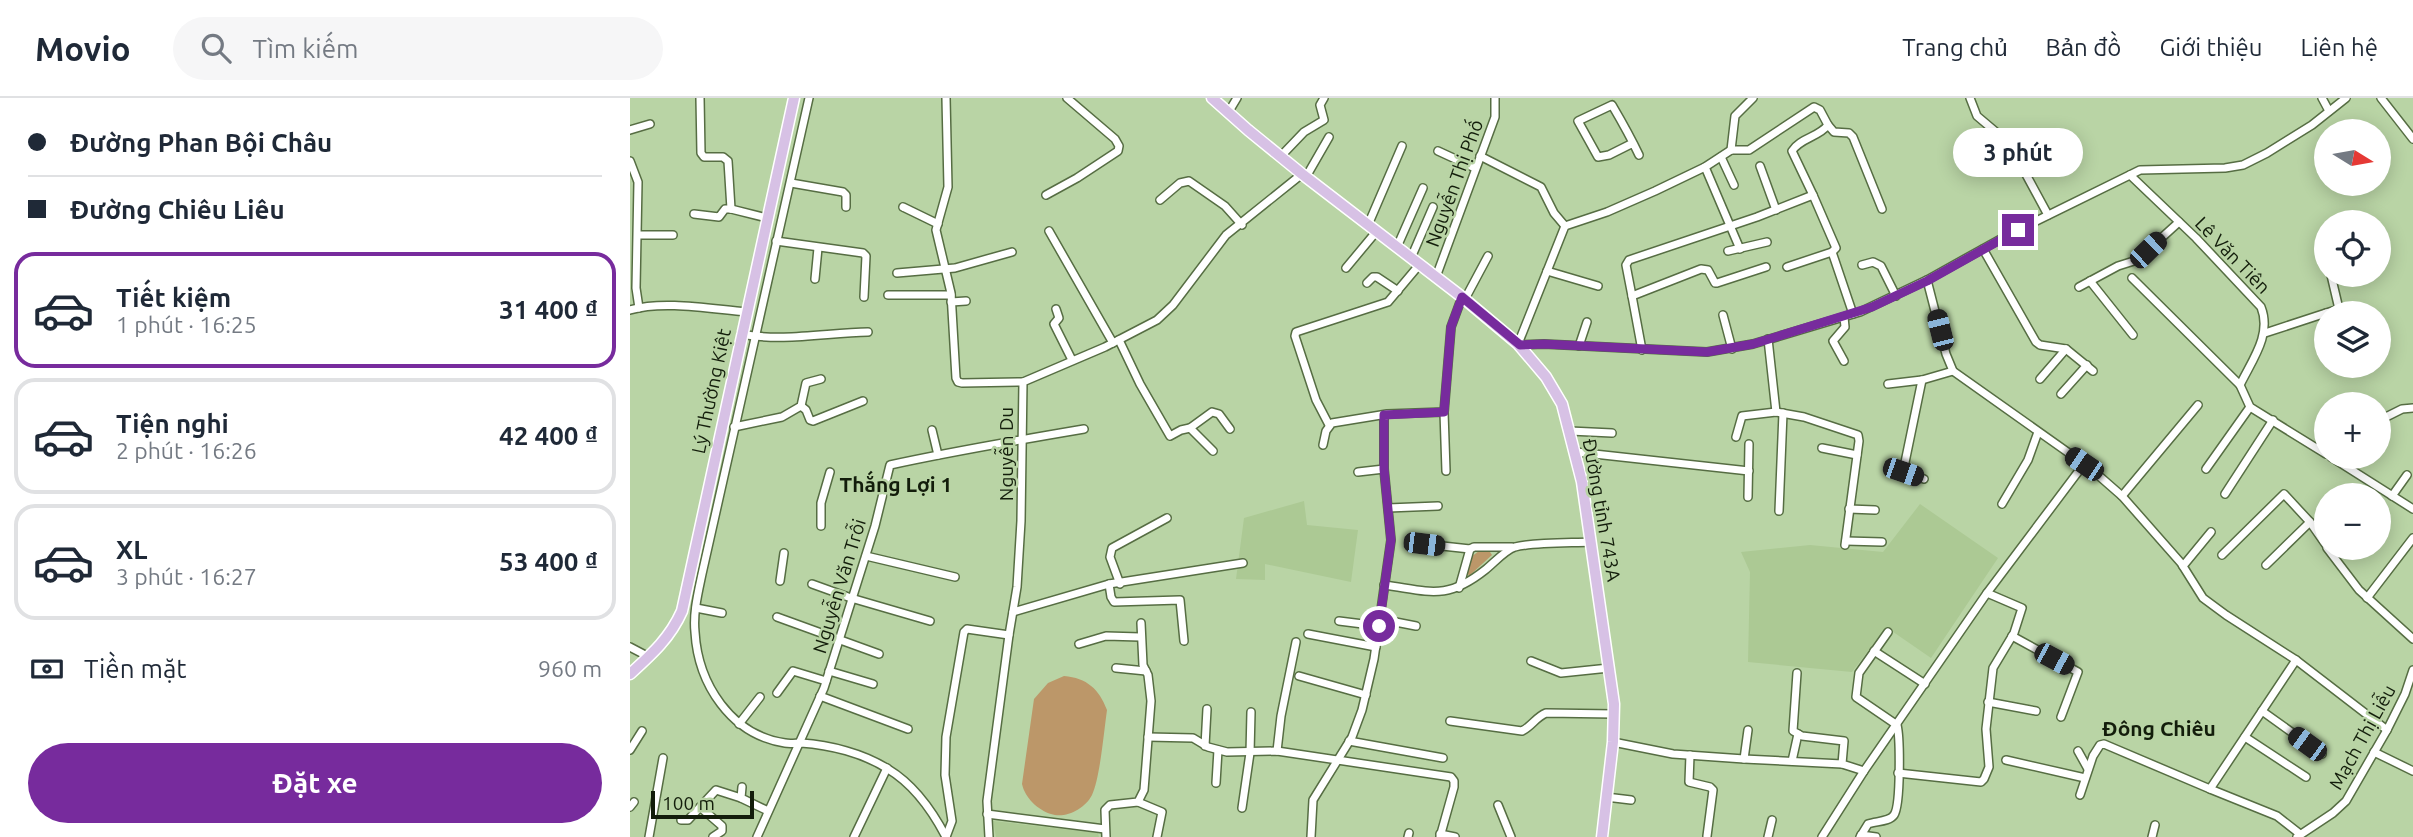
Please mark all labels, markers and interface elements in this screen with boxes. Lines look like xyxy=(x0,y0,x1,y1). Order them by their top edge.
search box xyxy=(173,17,663,80)
icon: search xyxy=(197,29,235,67)
text: Movio xyxy=(35,30,131,67)
text: Tìm kiếm xyxy=(253,34,358,63)
text: Trang chủ xyxy=(1902,34,2008,61)
text: Bản đồ xyxy=(2046,34,2121,61)
text: Giới thiệu xyxy=(2159,34,2263,61)
text: Liên hệ xyxy=(2301,34,2378,61)
street label: Nguyễn Thị Phố xyxy=(1419,116,1487,250)
north arrow xyxy=(2314,119,2390,196)
map controls xyxy=(2314,119,2391,560)
text: Đường Phan Bội Châu xyxy=(70,128,332,157)
callout: 3 phút xyxy=(1953,129,2083,178)
text: 3 phút xyxy=(1983,140,2053,165)
text: Đường Chiêu Liêu xyxy=(70,195,285,224)
button: locate xyxy=(2314,210,2391,287)
street label: Lê Văn Tiên xyxy=(2191,212,2275,298)
route end xyxy=(2002,214,2034,246)
car xyxy=(2126,228,2171,272)
icon: car xyxy=(32,279,95,342)
text: Tiết kiệm xyxy=(116,283,231,312)
text: 31 400 ₫ xyxy=(499,295,598,324)
button: layers xyxy=(2314,301,2391,378)
car xyxy=(1925,307,1956,353)
text: 1 phút · 16:25 xyxy=(116,312,257,337)
street label: Lý Thường Kiệt xyxy=(687,326,735,456)
button: + xyxy=(2314,392,2391,469)
icon: car xyxy=(32,405,95,468)
street label: Nguyễn Du xyxy=(993,407,1017,501)
text: Tiện nghi xyxy=(116,409,229,438)
text: 42 400 ₫ xyxy=(499,421,598,450)
street label: Đường tỉnh 743A xyxy=(1579,437,1625,584)
text: 2 phút · 16:26 xyxy=(116,438,257,463)
car xyxy=(2061,444,2108,484)
car xyxy=(1880,455,1927,489)
district label: Thắng Lợi 1 xyxy=(840,470,952,496)
button: − xyxy=(2314,483,2391,560)
street label: Nguyễn Văn Trỗi xyxy=(806,516,870,656)
icon: car xyxy=(32,531,95,594)
car xyxy=(1402,531,1447,557)
text: XL xyxy=(116,535,147,564)
text: 53 400 ₫ xyxy=(499,547,598,576)
text: 3 phút · 16:27 xyxy=(116,564,257,589)
route start xyxy=(1363,610,1395,642)
car xyxy=(2031,640,2078,678)
icon: cash xyxy=(28,650,66,688)
text: Tiền mặt xyxy=(84,654,187,683)
text: 960 m xyxy=(538,656,602,681)
street label: Mạch Thị Liễu xyxy=(2323,680,2400,793)
district label: Đông Chiêu xyxy=(2102,716,2216,740)
car xyxy=(2284,723,2331,765)
button: Đặt xe xyxy=(28,743,602,823)
scale bar xyxy=(651,788,754,820)
text: 100 m xyxy=(662,792,715,814)

